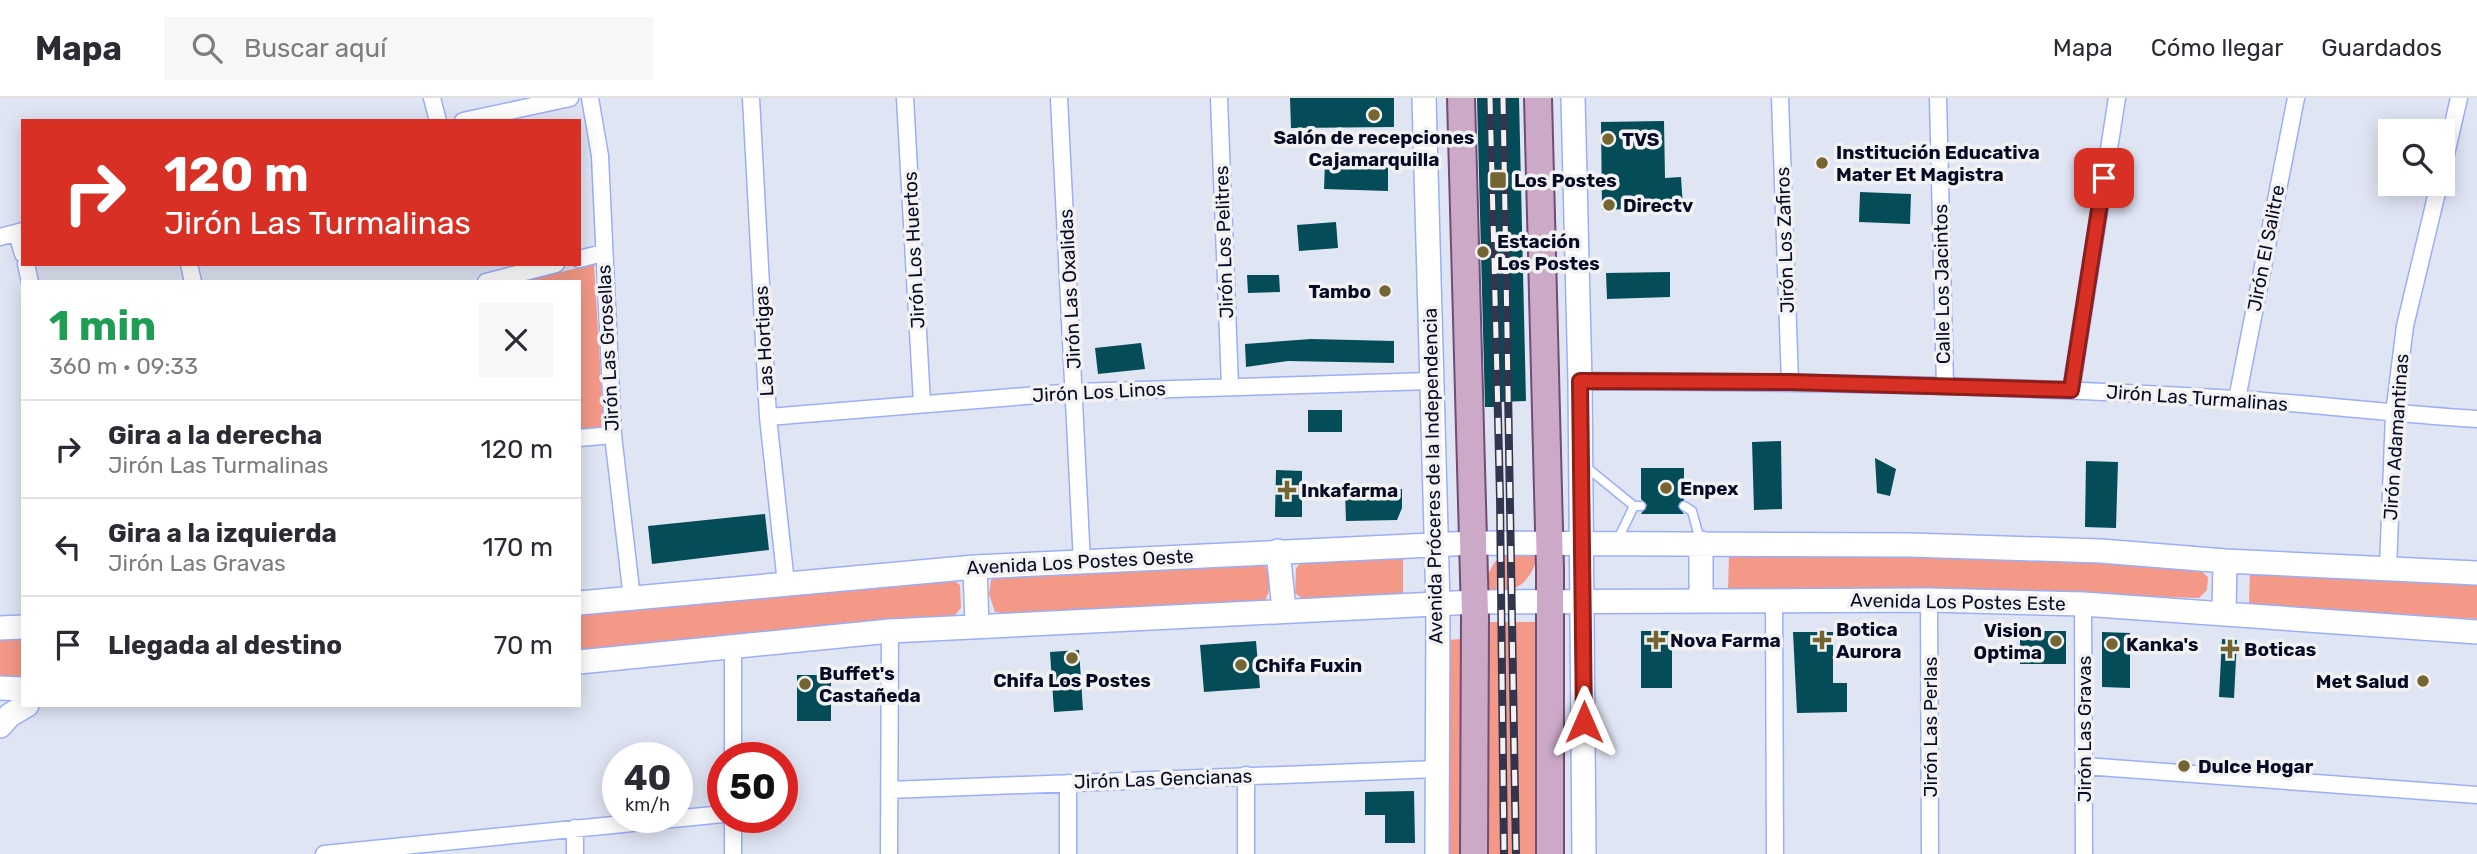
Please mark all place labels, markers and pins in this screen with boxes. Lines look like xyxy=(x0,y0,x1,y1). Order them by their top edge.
marker: Salón de recepciones Cajamarquilla xyxy=(1366,107,1382,123)
place label: Salón de recepciones Cajamarquilla xyxy=(1273,126,1475,171)
place label: TVS xyxy=(1622,128,1660,151)
marker: TVS xyxy=(1600,131,1616,147)
place label: Institución Educativa Mater Et Magistra xyxy=(1836,141,2040,186)
pin xyxy=(2074,148,2134,208)
marker: Institución Educativa Mater Et Magistra xyxy=(1814,155,1830,171)
place label: Los Postes xyxy=(1514,169,1617,192)
marker: Los Postes xyxy=(1488,170,1508,190)
place label: Directv xyxy=(1623,194,1693,217)
marker: Directv xyxy=(1601,197,1617,213)
place label: Estación Los Postes xyxy=(1497,230,1600,275)
marker: Estación Los Postes xyxy=(1475,244,1491,260)
place label: Tambo xyxy=(1308,280,1371,303)
marker: Tambo xyxy=(1377,283,1393,299)
place label: Enpex xyxy=(1680,477,1738,500)
place label: Inkafarma xyxy=(1301,479,1398,502)
marker: Enpex xyxy=(1658,480,1674,496)
marker: Inkafarma xyxy=(1279,482,1295,498)
place label: Botica Aurora xyxy=(1836,618,1902,663)
place label: Vision Optima xyxy=(1974,619,2042,664)
place label: Nova Farma xyxy=(1670,629,1781,652)
marker: Nova Farma xyxy=(1648,632,1664,648)
marker: Botica Aurora xyxy=(1814,632,1830,648)
marker: Vision Optima xyxy=(2048,633,2064,649)
place label: Kanka's xyxy=(2126,633,2198,656)
marker: Kanka's xyxy=(2104,636,2120,652)
place label: Boticas xyxy=(2244,638,2316,661)
marker: Boticas xyxy=(2222,641,2238,657)
marker: Chifa Los Postes xyxy=(1064,650,1080,666)
place label: Chifa Fuxin xyxy=(1255,654,1362,677)
marker: Chifa Fuxin xyxy=(1233,657,1249,673)
place label: Buffet's Castañeda xyxy=(819,662,921,707)
place label: Chifa Los Postes xyxy=(993,669,1151,692)
place label: Met Salud xyxy=(2316,670,2409,693)
marker: Met Salud xyxy=(2415,673,2431,689)
marker: Buffet's Castañeda xyxy=(797,676,813,692)
place label: Dulce Hogar xyxy=(2198,755,2314,778)
marker: Dulce Hogar xyxy=(2176,758,2192,774)

